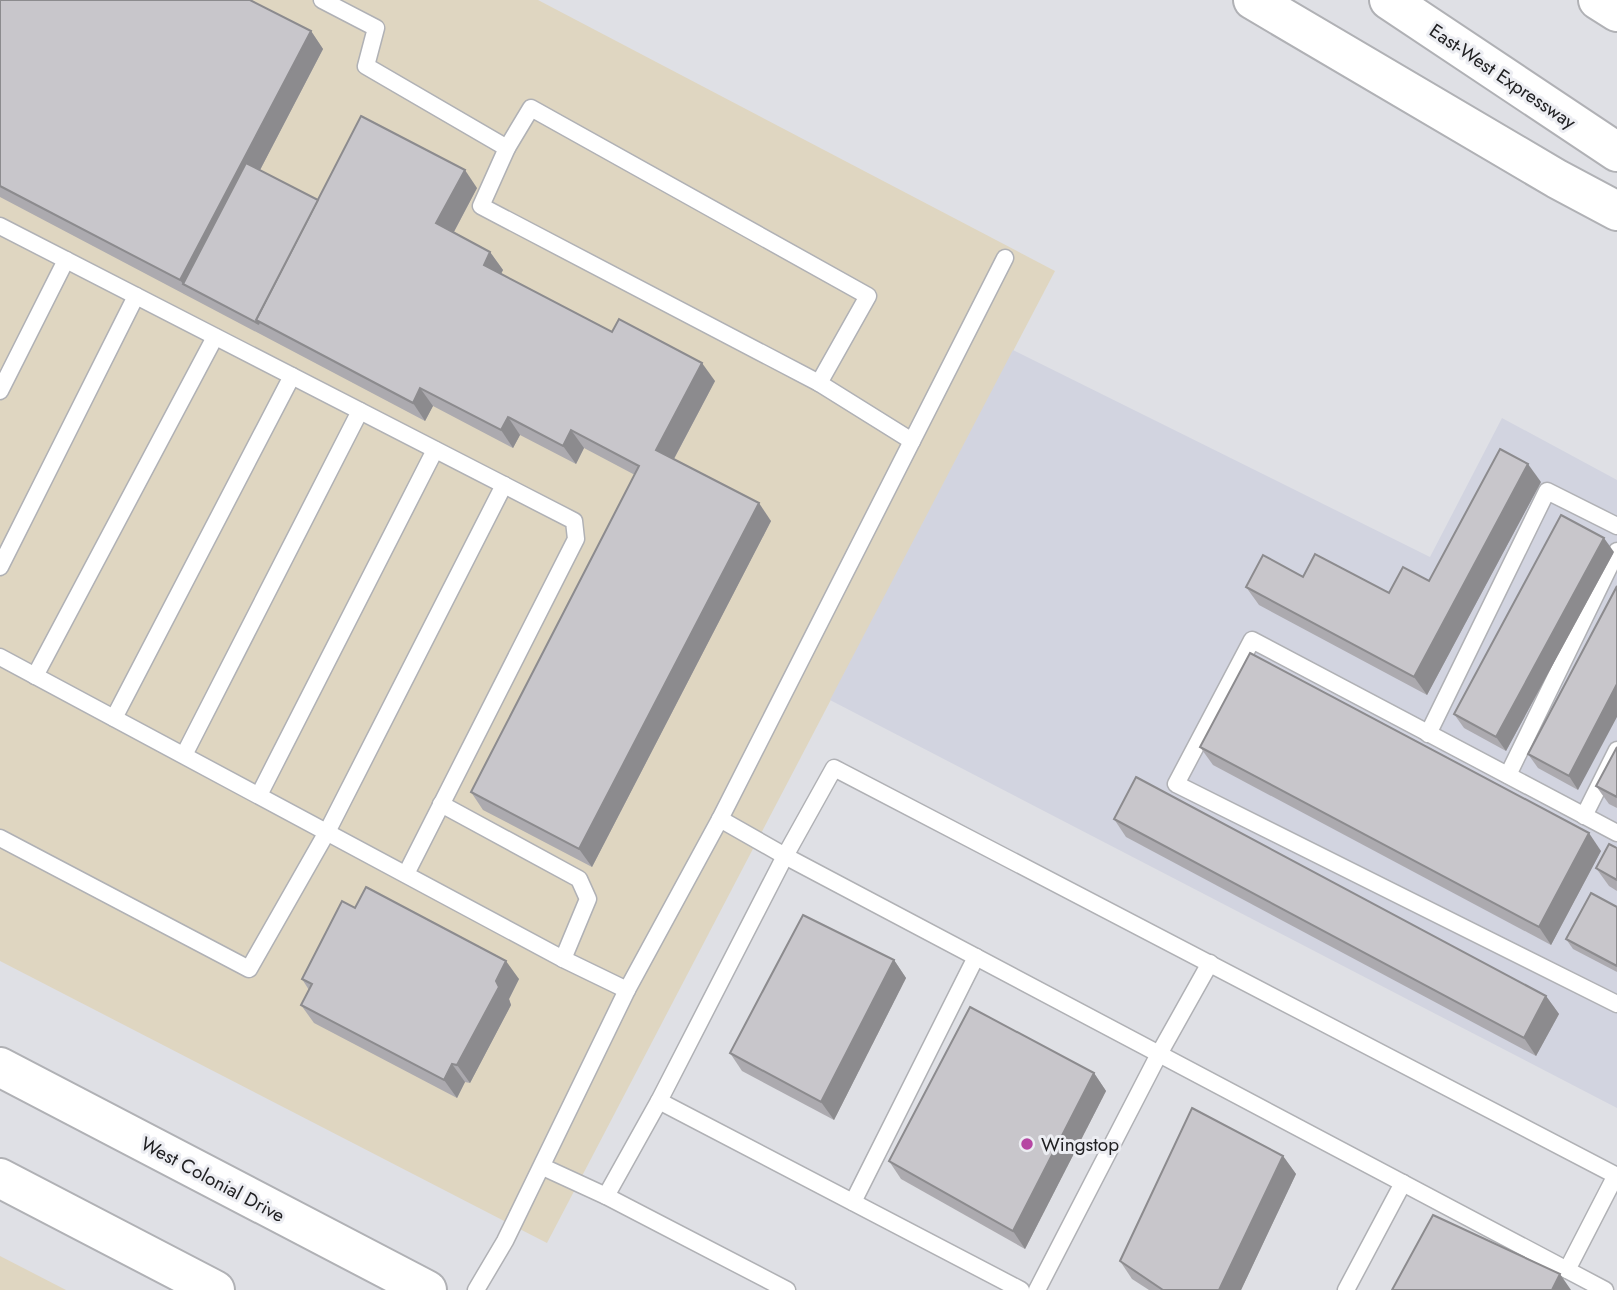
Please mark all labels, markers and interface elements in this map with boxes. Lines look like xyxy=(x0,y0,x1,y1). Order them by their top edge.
street label: East-West Expressway xyxy=(1424,17,1582,136)
street label: West Colonial Drive xyxy=(136,1130,290,1229)
place label: Wingstop xyxy=(1041,1131,1119,1158)
marker: Wingstop xyxy=(1019,1136,1035,1152)

